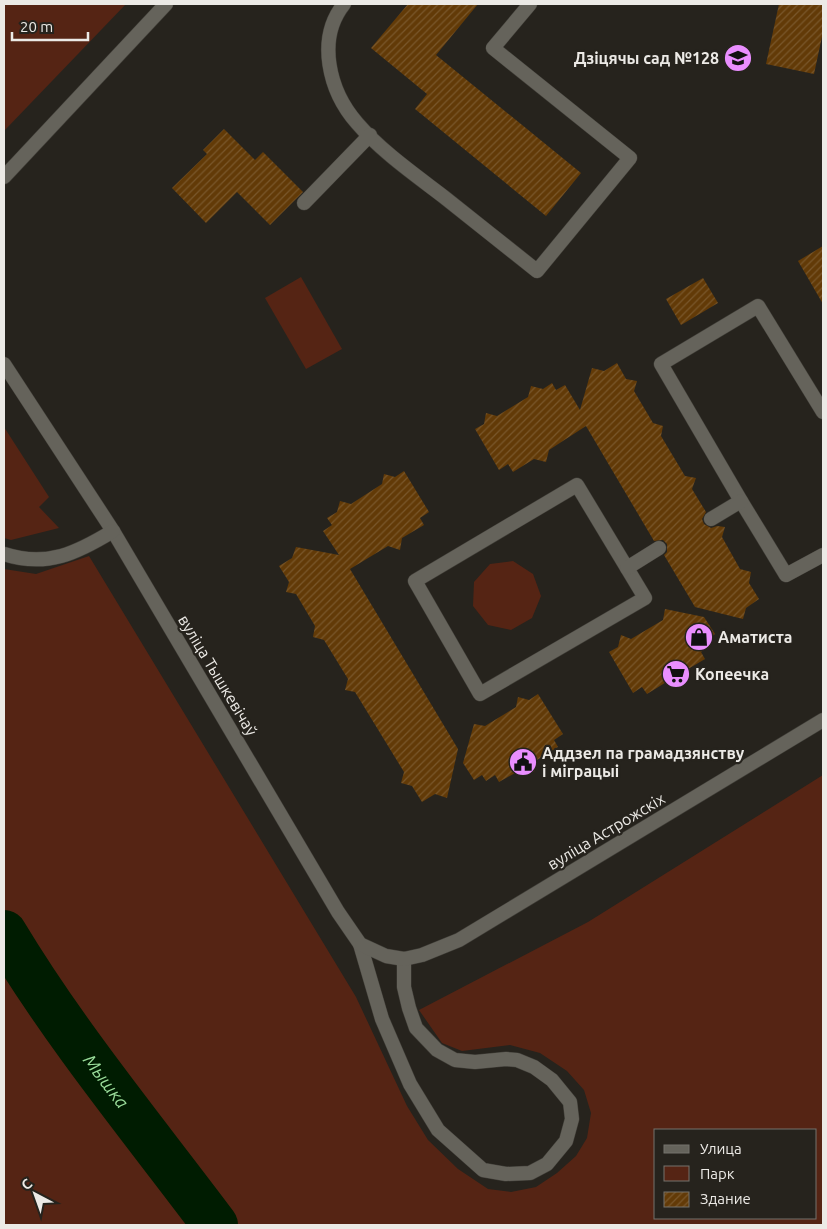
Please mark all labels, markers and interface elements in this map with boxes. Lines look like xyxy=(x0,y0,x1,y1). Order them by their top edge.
scale bar xyxy=(12,10,89,42)
text: 20 m xyxy=(20,18,53,35)
school or university icon: Дзіцячы сад №128 xyxy=(723,43,753,73)
place label: Дзіцячы сад №128 xyxy=(574,49,719,67)
street label: вуліца Тышкевічаў xyxy=(175,611,261,739)
shop icon: Аматиста xyxy=(684,622,714,652)
place label: Аматиста xyxy=(718,628,793,646)
supermarket icon: Копеечка xyxy=(661,659,691,689)
place label: Копеечка xyxy=(695,665,769,683)
place label: Аддзел па грамадзянству і міграцыі xyxy=(542,744,745,780)
public building icon: Аддзел па грамадзянству і міграцыі xyxy=(508,747,538,777)
street label: вуліца Астрожскіх xyxy=(544,789,668,873)
water label: Мышка xyxy=(80,1050,133,1112)
legend xyxy=(654,1129,817,1219)
text: Улица xyxy=(700,1140,742,1157)
text: Парк xyxy=(700,1165,735,1182)
north arrow xyxy=(10,1169,60,1219)
text: С xyxy=(18,1175,35,1193)
text: Здание xyxy=(700,1190,751,1207)

